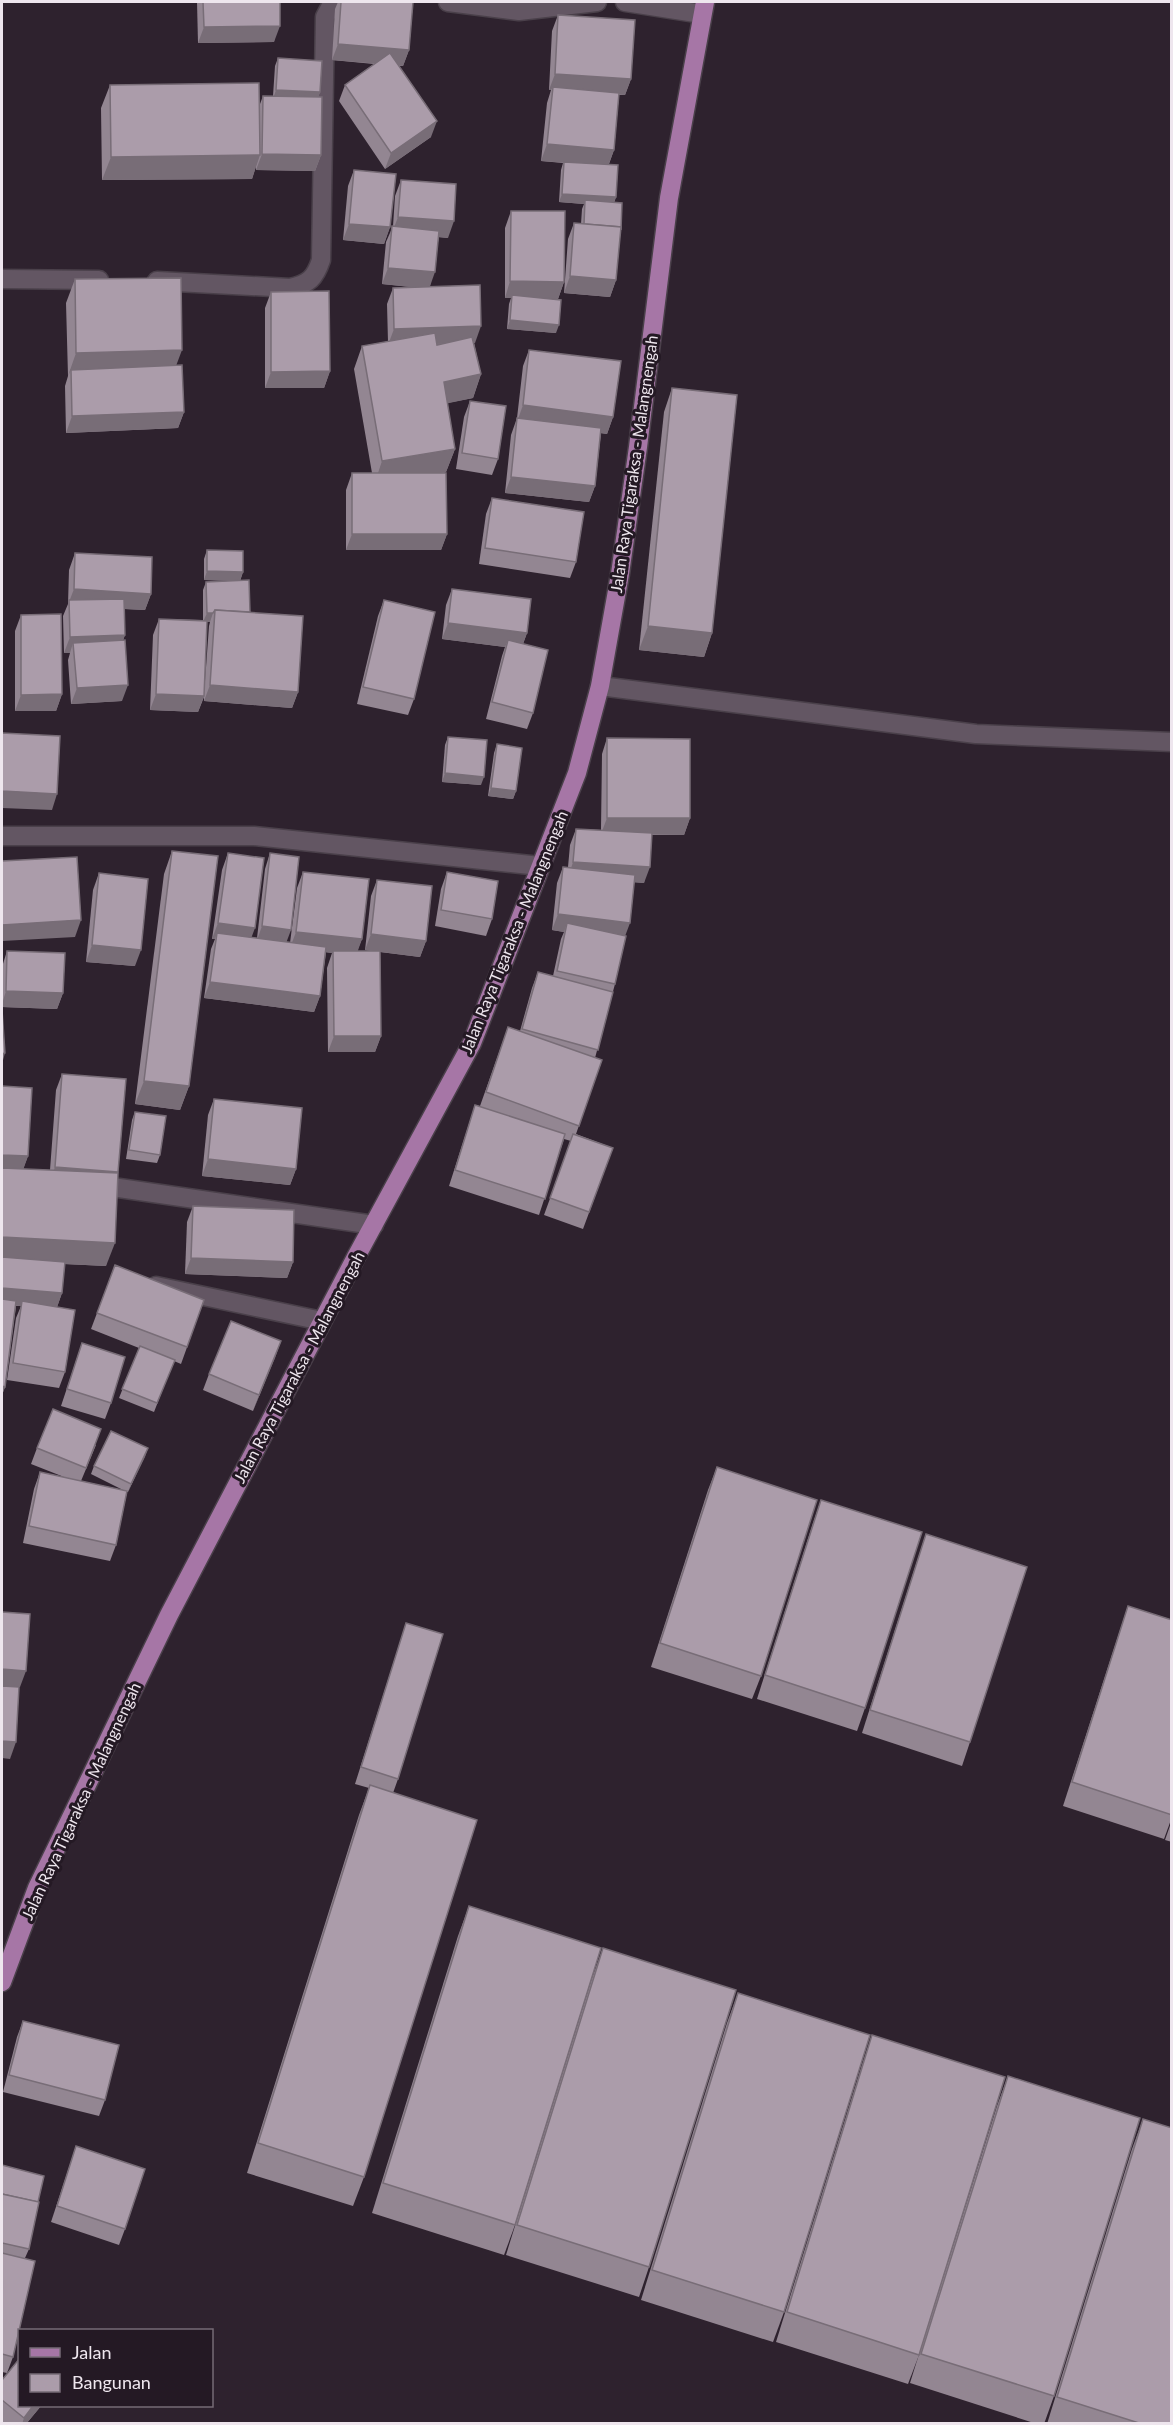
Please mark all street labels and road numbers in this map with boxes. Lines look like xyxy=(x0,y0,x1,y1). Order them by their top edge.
street label: Jalan Raya Tigaraksa - Malangnengah xyxy=(606,334,661,594)
street label: Jalan Raya Tigaraksa - Malangnengah xyxy=(456,808,571,1056)
street label: Jalan Raya Tigaraksa - Malangnengah xyxy=(229,1248,368,1486)
street label: Jalan Raya Tigaraksa - Malangnengah xyxy=(17,1679,144,1923)

